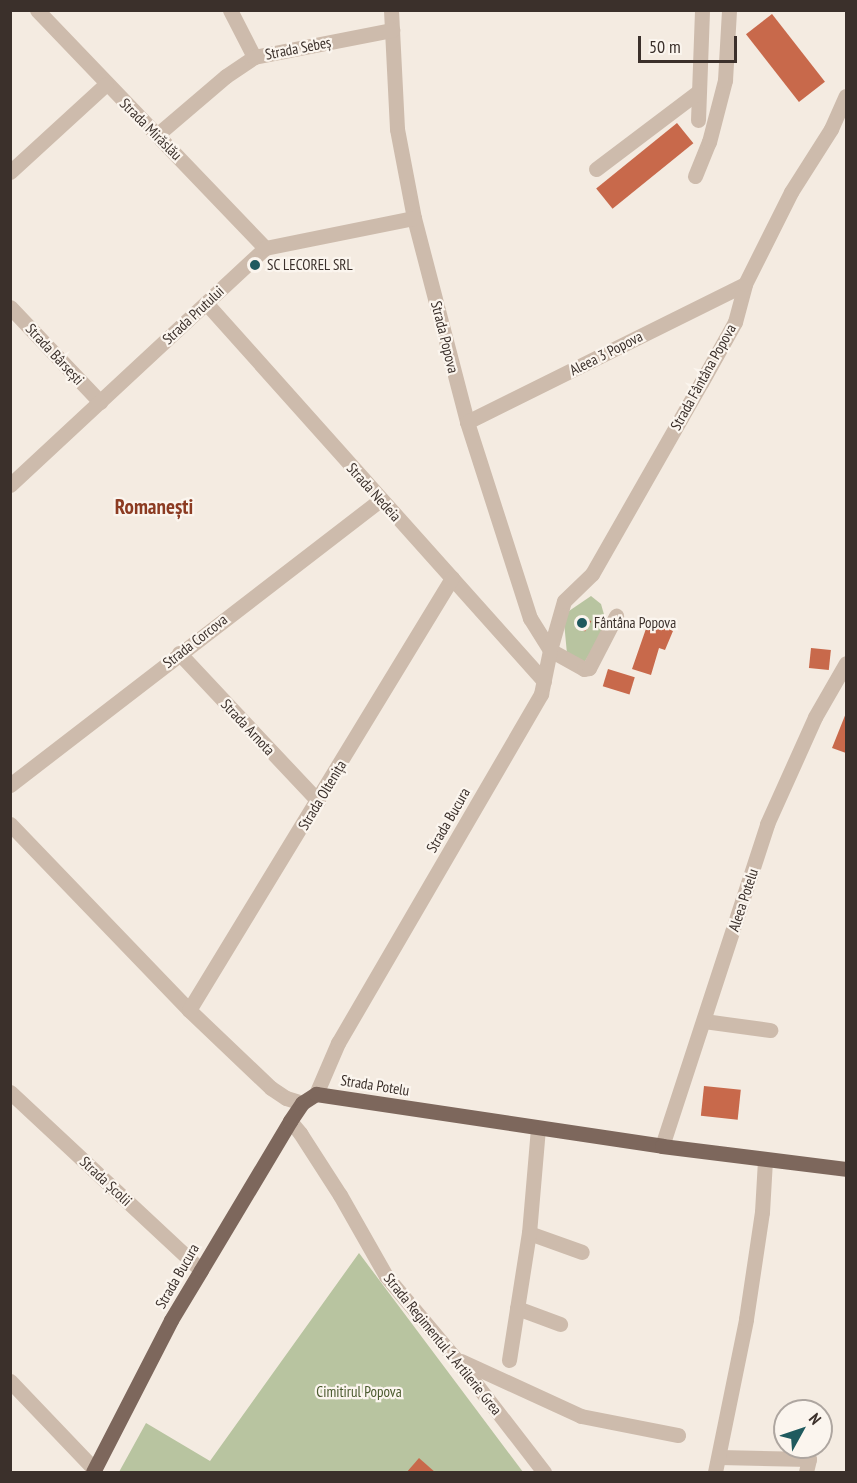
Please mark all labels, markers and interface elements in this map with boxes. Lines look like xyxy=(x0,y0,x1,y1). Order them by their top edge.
scale bar xyxy=(641,24,740,62)
street label: Strada Sebeș xyxy=(264,33,332,63)
text: 50 m xyxy=(649,35,681,58)
street label: Strada Mirăslău xyxy=(116,94,186,164)
place label: SC LECOREL SRL xyxy=(267,256,354,274)
marker: SC LECOREL SRL xyxy=(248,258,262,272)
street label: Strada Prutului xyxy=(159,282,227,348)
street label: Strada Popova xyxy=(427,299,463,375)
street label: Strada Bârsești xyxy=(22,320,88,388)
street label: Strada Fântâna Popova xyxy=(666,321,740,433)
street label: Aleea 3 Popova xyxy=(567,327,645,379)
street label: Strada Nedeia xyxy=(343,459,405,525)
district label: Romanești xyxy=(115,494,193,520)
street label: Strada Corcova xyxy=(159,610,231,672)
place label: Fântâna Popova xyxy=(594,614,676,632)
marker: Fântâna Popova xyxy=(575,616,589,630)
street label: Strada Arnota xyxy=(217,695,279,759)
street label: Strada Oltenița xyxy=(294,757,350,833)
street label: Strada Bucura xyxy=(422,784,474,856)
street label: Aleea Potelu xyxy=(724,866,762,934)
street label: Strada Potelu xyxy=(339,1071,411,1099)
street label: Strada Școlii xyxy=(76,1152,136,1210)
street label: Strada Bucura xyxy=(151,1240,203,1312)
street label: Strada Regimentul 1 Artilerie Grea xyxy=(380,1269,506,1419)
park label: Cimitirul Popova xyxy=(316,1383,402,1401)
north arrow xyxy=(773,1399,833,1459)
text: N xyxy=(805,1409,826,1428)

